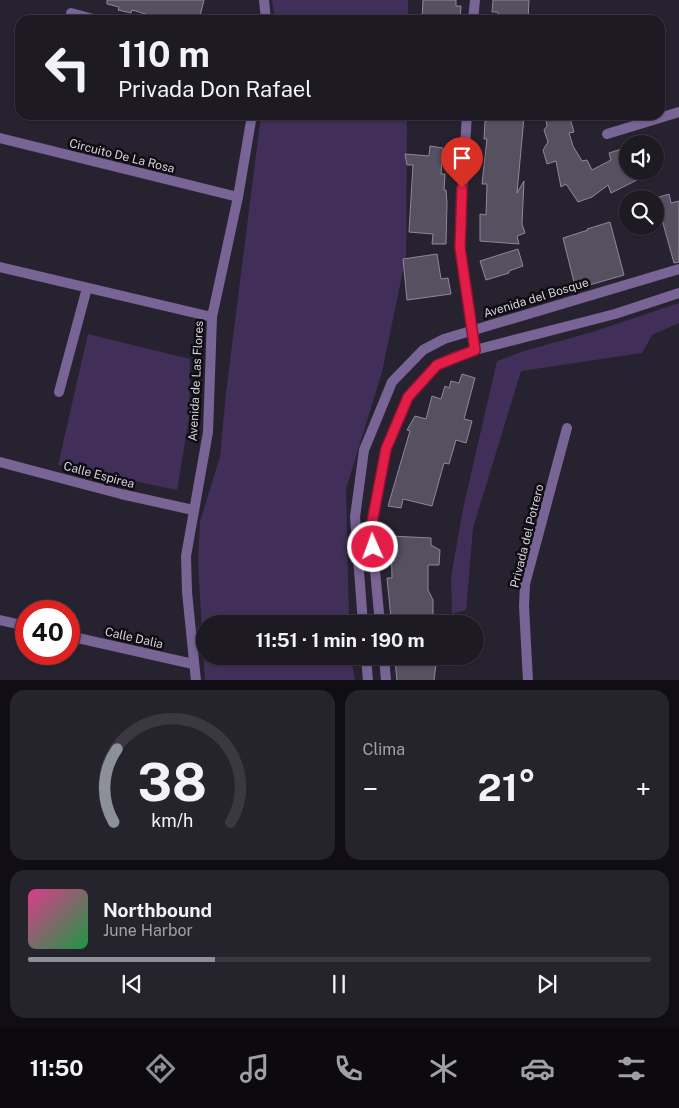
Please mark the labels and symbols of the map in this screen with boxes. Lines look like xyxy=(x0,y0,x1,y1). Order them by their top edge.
street label: Circuito De La Rosa xyxy=(68,136,176,176)
pin xyxy=(441,137,483,188)
street label: Avenida del Bosque xyxy=(482,275,590,321)
street label: Avenida de Las Flores xyxy=(186,320,206,442)
street label: Calle Espirea xyxy=(62,459,136,491)
street label: Privada del Potrero xyxy=(507,482,547,589)
position arrow xyxy=(346,520,398,572)
speed limit sign: 40 xyxy=(15,600,80,665)
street label: Calle Dalia xyxy=(103,624,165,652)

